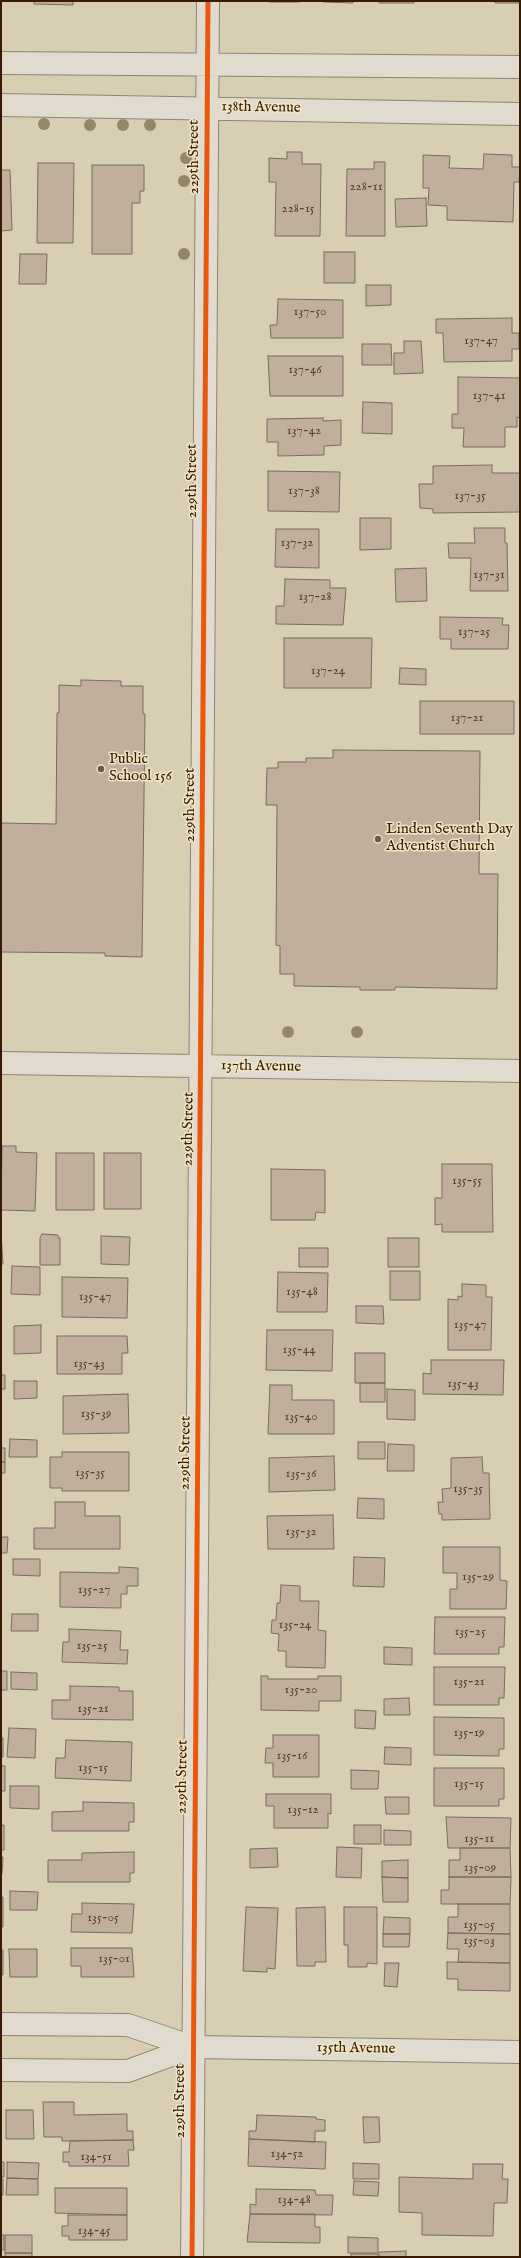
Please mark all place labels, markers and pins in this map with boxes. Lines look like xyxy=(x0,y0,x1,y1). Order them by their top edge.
place label: Public School 156 xyxy=(109,751,172,786)
marker: Public School 156 xyxy=(96,764,106,774)
place label: Linden Seventh Day Adventist Church xyxy=(386,821,513,856)
marker: Linden Seventh Day Adventist Church xyxy=(373,834,383,844)

